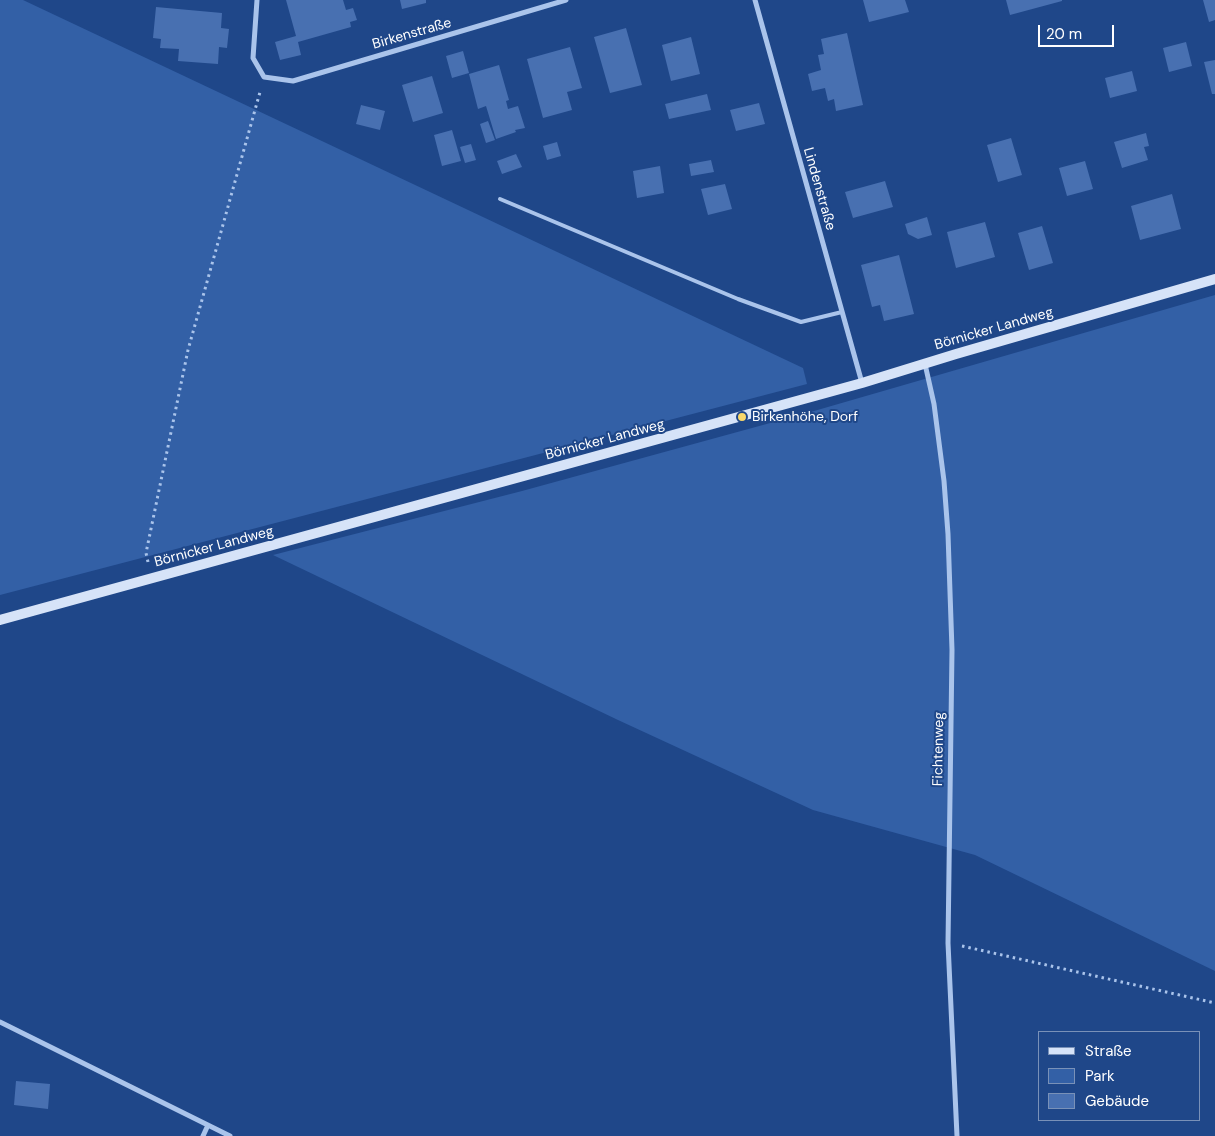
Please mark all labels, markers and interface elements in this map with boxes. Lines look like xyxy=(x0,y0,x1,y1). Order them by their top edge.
street label: Birkenstraße xyxy=(370,15,454,53)
scale bar xyxy=(1040,15,1116,47)
text: 20 m xyxy=(1046,24,1082,44)
street label: Lindenstraße xyxy=(799,146,839,232)
street label: Börnicker Landweg xyxy=(933,304,1055,354)
place label: Birkenhöhe, Dorf xyxy=(752,409,858,425)
marker: Birkenhöhe, Dorf xyxy=(736,411,748,423)
street label: Börnicker Landweg xyxy=(544,416,666,464)
street label: Börnicker Landweg xyxy=(153,523,275,571)
street label: Fichtenweg xyxy=(930,712,948,786)
legend xyxy=(1038,1031,1200,1121)
text: Straße xyxy=(1085,1041,1132,1061)
text: Park xyxy=(1085,1066,1115,1086)
text: Gebäude xyxy=(1085,1091,1149,1111)

